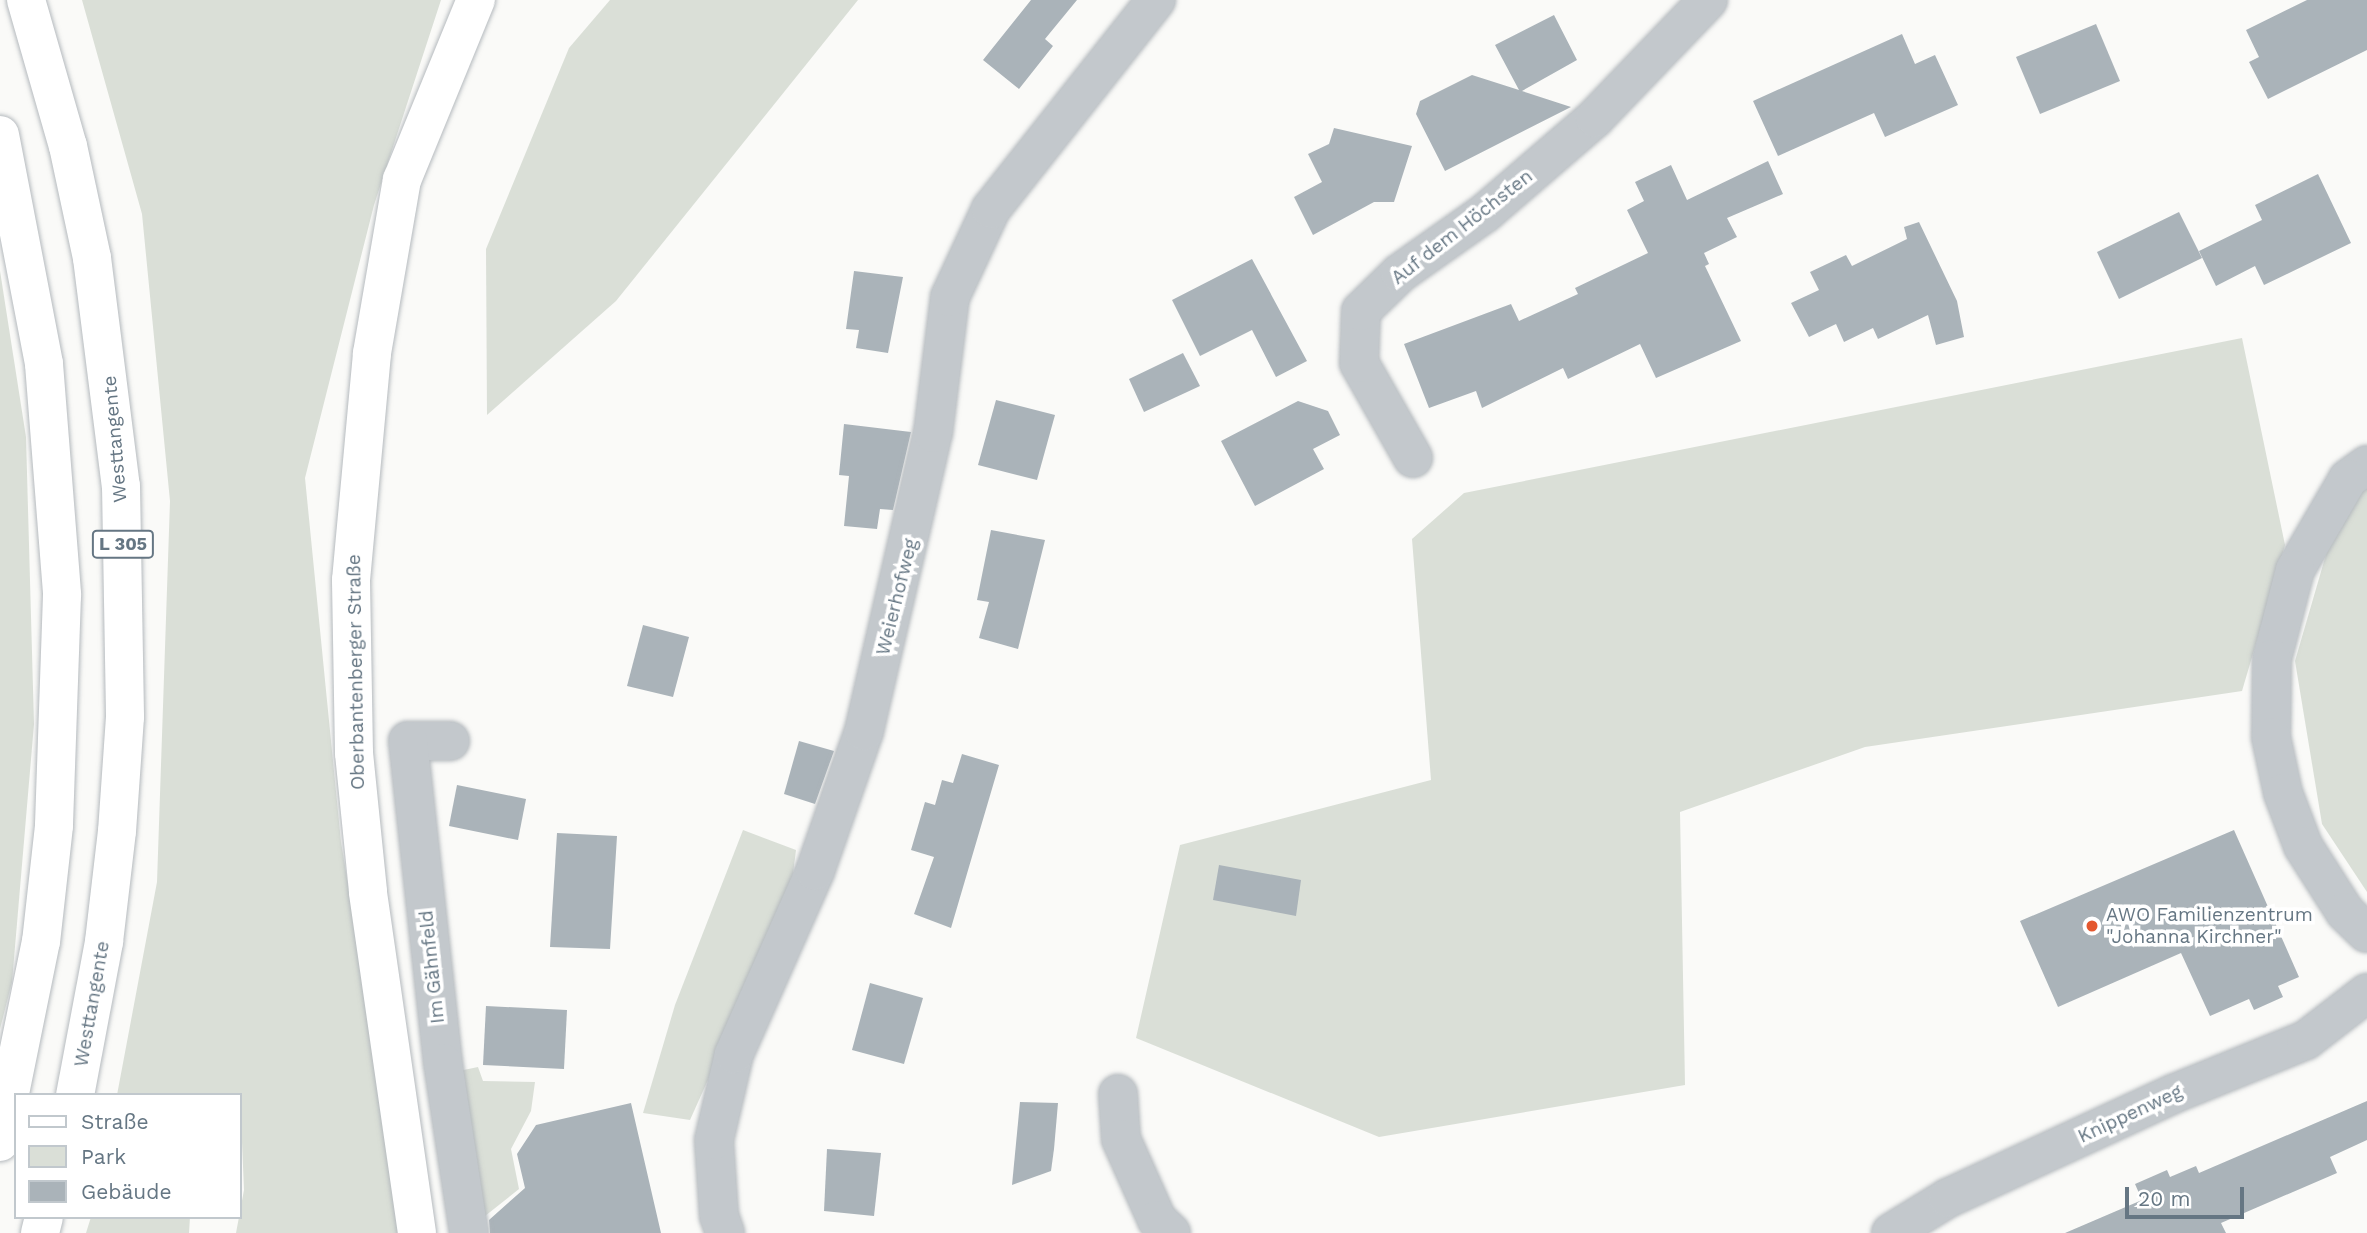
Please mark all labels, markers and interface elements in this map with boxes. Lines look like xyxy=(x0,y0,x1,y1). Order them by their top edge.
street label: Auf dem Höchsten xyxy=(1387,165,1537,289)
street label: Westtangente xyxy=(98,375,132,503)
road number: L 305 xyxy=(92,530,154,558)
street label: Weierhofweg xyxy=(871,536,923,658)
street label: Oberbantenberger Straße xyxy=(343,554,369,790)
place label: AWO Familienzentrum "Johanna Kirchner" xyxy=(2106,904,2313,948)
street label: Im Gähnfeld xyxy=(415,909,449,1025)
marker: AWO Familienzentrum "Johanna Kirchner" xyxy=(2084,918,2100,934)
street label: Westtangente xyxy=(70,939,114,1069)
street label: Knippenweg xyxy=(2074,1080,2186,1148)
legend xyxy=(14,1093,242,1219)
text: Straße xyxy=(81,1109,149,1134)
text: Park xyxy=(81,1144,126,1169)
scale bar xyxy=(2129,1174,2248,1218)
text: Gebäude xyxy=(81,1179,172,1204)
text: 20 m xyxy=(2138,1186,2190,1211)

